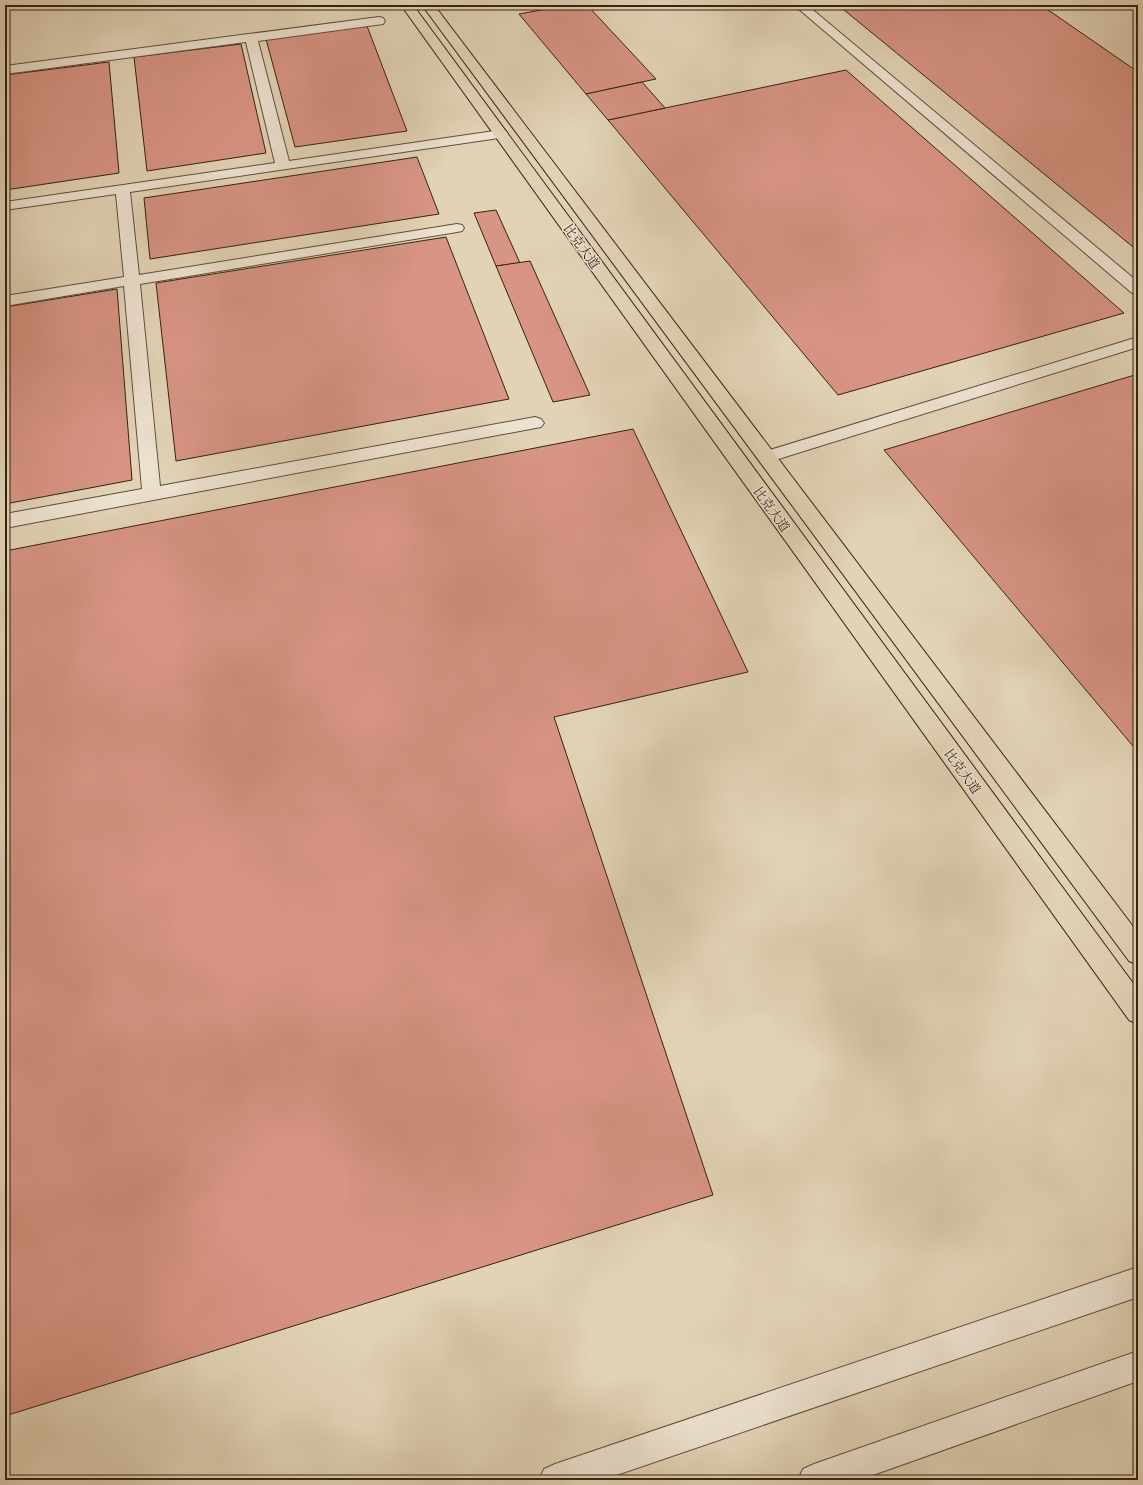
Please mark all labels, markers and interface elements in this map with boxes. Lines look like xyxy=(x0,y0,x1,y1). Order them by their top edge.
street label: 比克大道 xyxy=(559,220,604,273)
street label: 比克大道 xyxy=(749,483,794,536)
street label: 比克大道 xyxy=(940,745,985,798)

